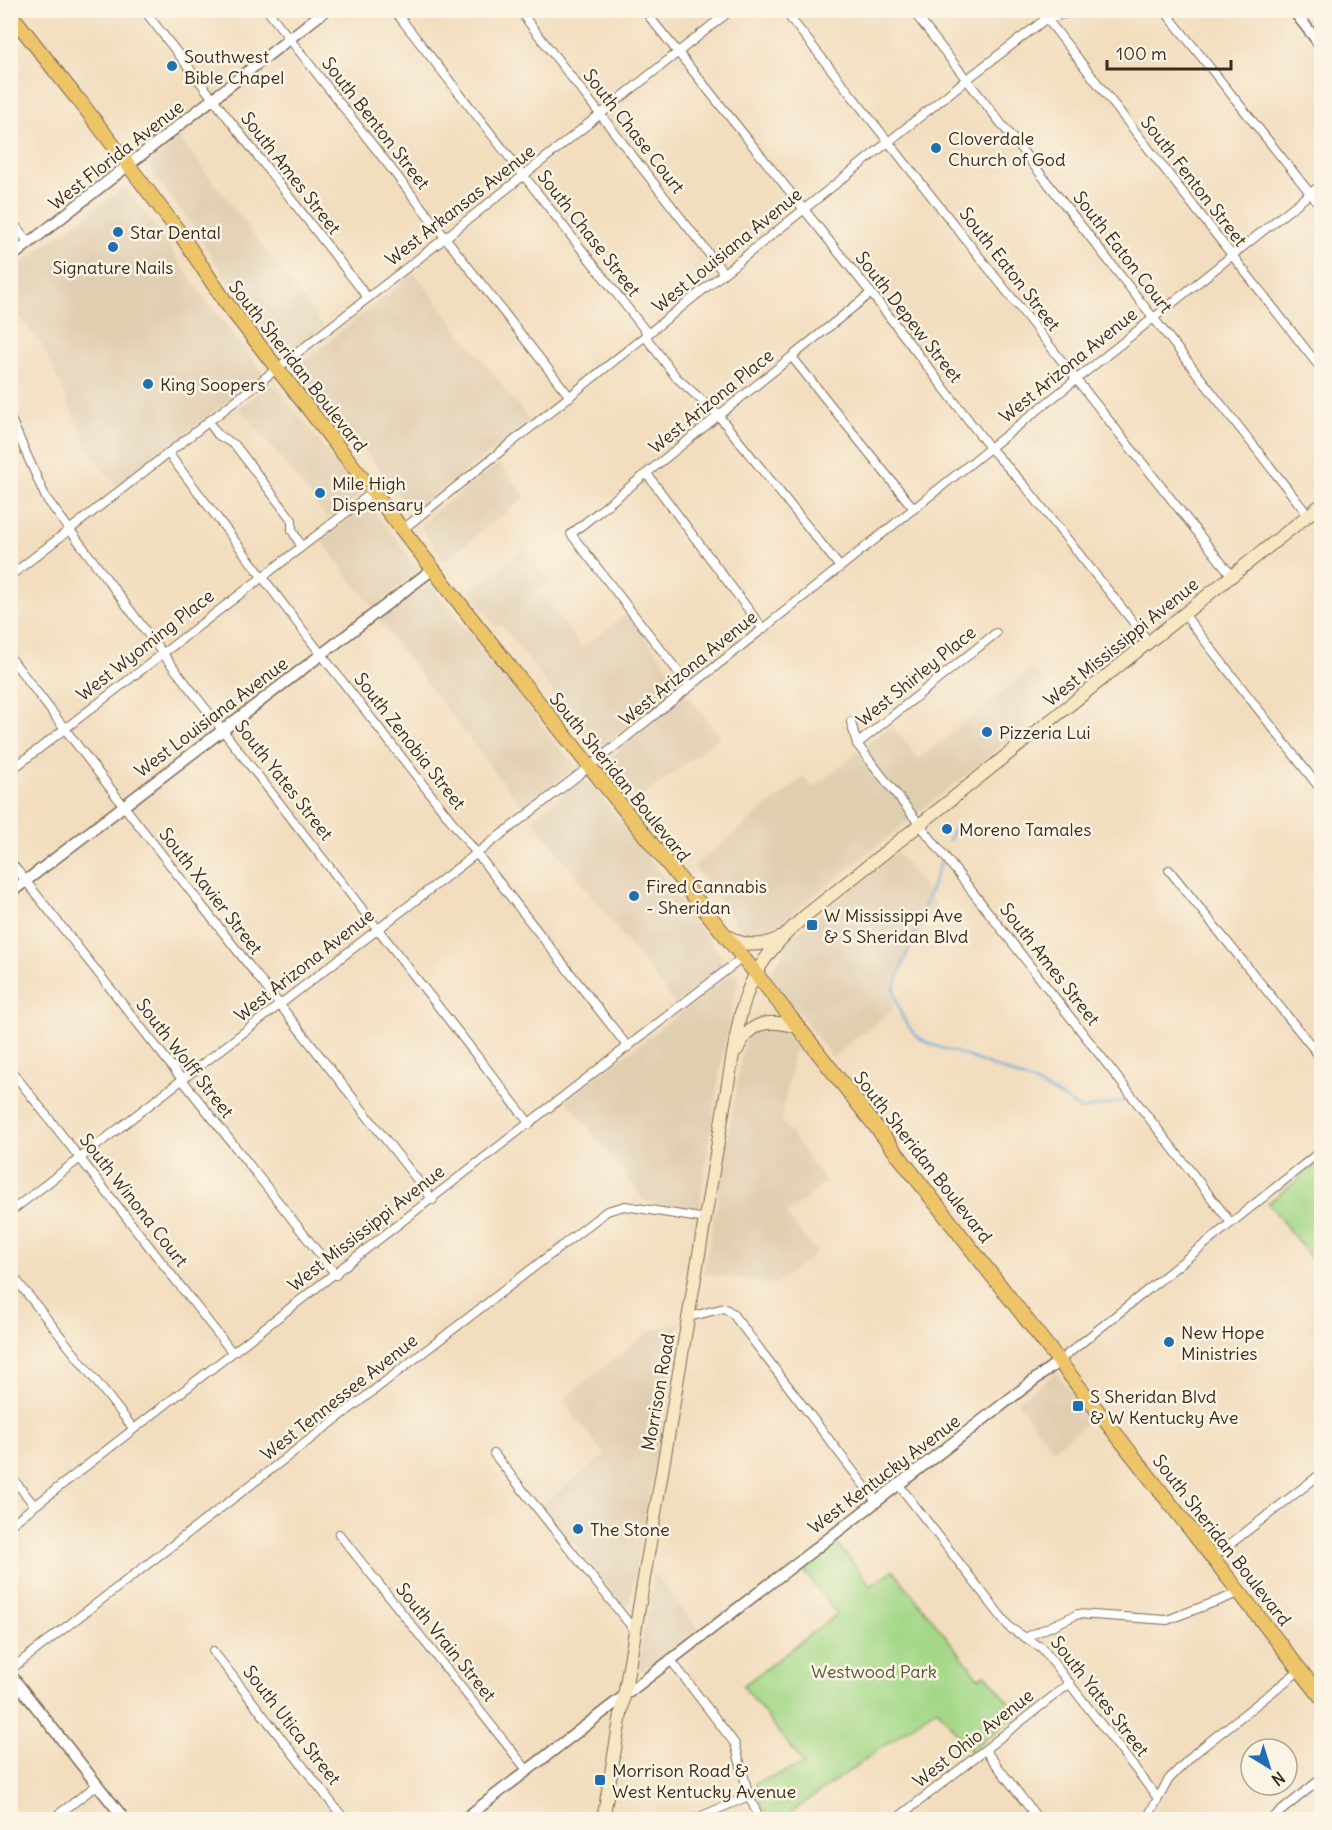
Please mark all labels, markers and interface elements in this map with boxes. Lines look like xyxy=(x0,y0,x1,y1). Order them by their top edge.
scale bar xyxy=(1107,33,1232,71)
text: 100 m xyxy=(1116,42,1167,65)
place label: Southwest Bible Chapel xyxy=(184,45,284,89)
street label: South Benton Street xyxy=(317,52,435,194)
marker: Southwest Bible Chapel xyxy=(165,59,179,73)
street label: South Chase Court xyxy=(578,64,690,198)
street label: West Florida Avenue xyxy=(44,95,188,215)
street label: South Ames Street xyxy=(236,107,346,239)
street label: South Fenton Street xyxy=(1136,111,1252,251)
place label: Cloverdale Church of God xyxy=(948,127,1066,171)
street label: West Arkansas Avenue xyxy=(380,139,540,271)
marker: Cloverdale Church of God xyxy=(929,141,943,155)
street label: South Chase Street xyxy=(532,165,646,301)
street label: West Louisiana Avenue xyxy=(647,183,807,317)
street label: South Eaton Court xyxy=(1068,186,1178,318)
street label: South Eaton Street xyxy=(954,202,1066,336)
place label: Star Dental xyxy=(130,221,221,244)
marker: Star Dental xyxy=(111,225,125,239)
marker: Signature Nails xyxy=(106,240,120,254)
street label: South Depew Street xyxy=(851,247,967,387)
place label: Signature Nails xyxy=(53,256,173,279)
street label: South Sheridan Boulevard xyxy=(224,276,372,457)
street label: West Arizona Avenue xyxy=(994,302,1142,428)
street label: West Arizona Place xyxy=(644,344,778,458)
place label: King Soopers xyxy=(160,373,266,396)
marker: King Soopers xyxy=(141,377,155,391)
place label: Mile High Dispensary xyxy=(332,472,423,516)
marker: Mile High Dispensary xyxy=(313,486,327,500)
street label: West Mississippi Avenue xyxy=(1039,572,1203,712)
street label: West Wyoming Place xyxy=(72,584,218,706)
street label: West Arizona Avenue xyxy=(614,605,762,731)
street label: West Shirley Place xyxy=(851,621,981,731)
street label: West Louisiana Avenue xyxy=(130,652,292,782)
street label: South Zenobia Street xyxy=(349,668,471,814)
street label: South Sheridan Boulevard xyxy=(545,688,696,867)
street label: South Yates Street xyxy=(230,715,338,845)
place label: Pizzeria Lui xyxy=(999,721,1091,744)
marker: Pizzeria Lui xyxy=(980,725,994,739)
place label: Moreno Tamales xyxy=(959,818,1091,841)
marker: Moreno Tamales xyxy=(940,822,954,836)
street label: South Xavier Street xyxy=(154,823,268,959)
place label: Fired Cannabis - Sheridan xyxy=(646,875,767,919)
marker: Fired Cannabis - Sheridan xyxy=(627,889,641,903)
street label: South Ames Street xyxy=(995,898,1105,1030)
street label: West Arizona Avenue xyxy=(230,903,378,1027)
place label: W Mississippi Ave & S Sheridan Blvd xyxy=(824,904,969,948)
marker: W Mississippi Ave & S Sheridan Blvd xyxy=(805,918,819,932)
street label: South Wolff Street xyxy=(131,994,239,1122)
street label: South Sheridan Boulevard xyxy=(849,1067,997,1248)
street label: South Winona Court xyxy=(75,1129,193,1271)
street label: West Mississippi Avenue xyxy=(283,1160,449,1296)
place label: New Hope Ministries xyxy=(1181,1321,1264,1365)
street label: West Tennessee Avenue xyxy=(256,1329,422,1465)
street label: Morrison Road xyxy=(636,1331,680,1452)
marker: New Hope Ministries xyxy=(1162,1335,1176,1349)
place label: S Sheridan Blvd & W Kentucky Ave xyxy=(1090,1385,1239,1429)
marker: S Sheridan Blvd & W Kentucky Ave xyxy=(1071,1399,1085,1413)
street label: West Kentucky Avenue xyxy=(804,1409,964,1539)
street label: South Sheridan Boulevard xyxy=(1148,1450,1296,1631)
place label: The Stone xyxy=(590,1518,670,1541)
marker: The Stone xyxy=(571,1522,585,1536)
street label: South Vrain Street xyxy=(391,1578,501,1706)
street label: South Yates Street xyxy=(1046,1631,1154,1761)
park label: Westwood Park xyxy=(811,1660,937,1683)
street label: South Utica Street xyxy=(238,1661,346,1789)
street label: West Ohio Avenue xyxy=(908,1684,1038,1792)
north arrow xyxy=(1239,1737,1299,1797)
place label: Morrison Road & West Kentucky Avenue xyxy=(612,1759,796,1803)
text: N xyxy=(1268,1768,1289,1790)
marker: Morrison Road & West Kentucky Avenue xyxy=(593,1773,607,1787)

